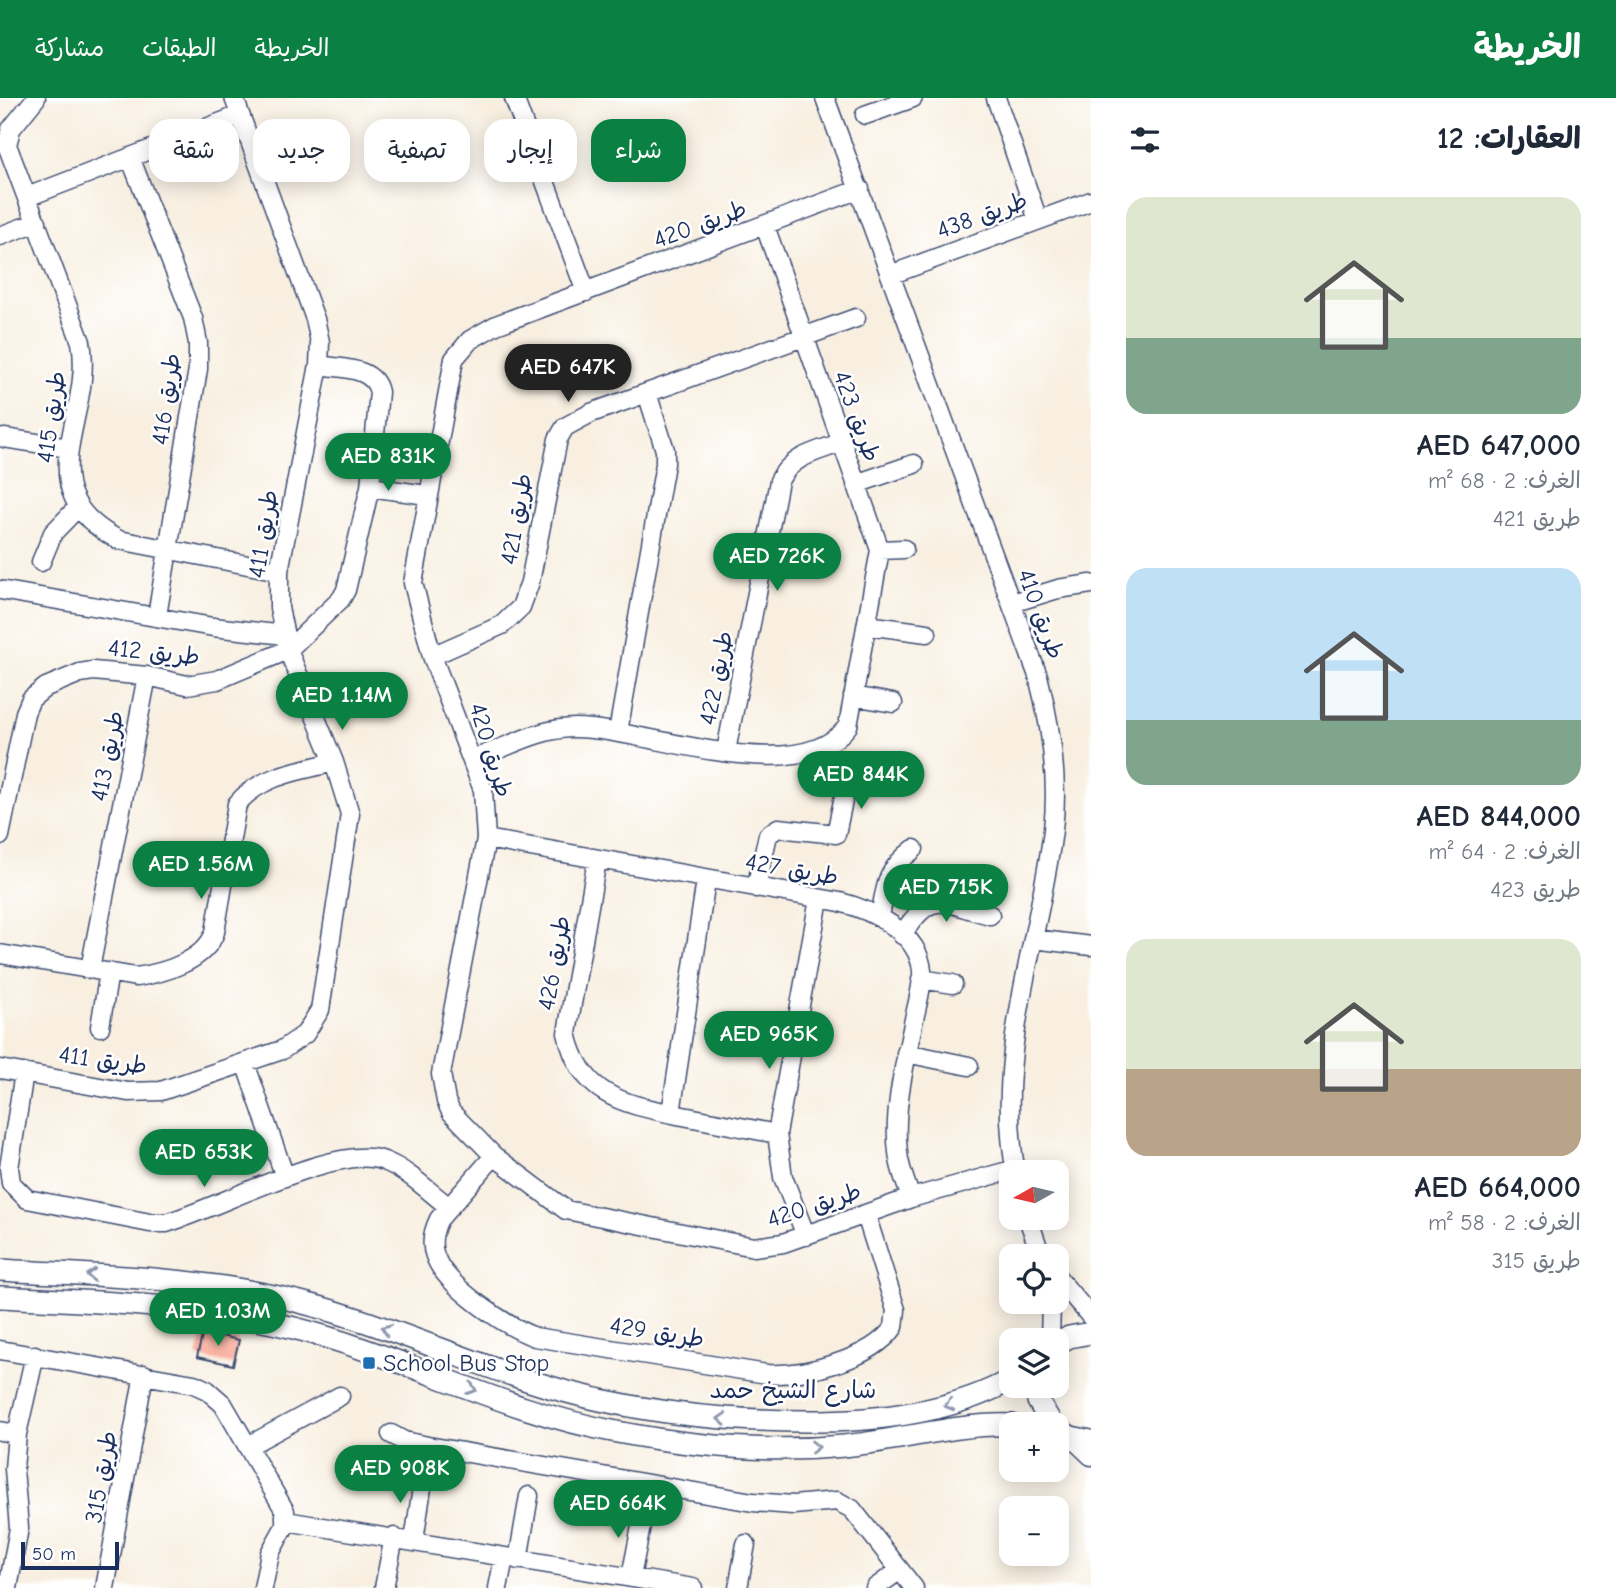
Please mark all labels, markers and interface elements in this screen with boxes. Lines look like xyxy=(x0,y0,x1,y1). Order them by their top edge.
text: الخريطة xyxy=(1474,28,1581,66)
text: مشاركة xyxy=(35,34,104,62)
text: الطبقات xyxy=(142,34,217,62)
text: الخريطة xyxy=(255,34,329,62)
chip: شقة xyxy=(149,119,239,182)
chip: جديد xyxy=(253,119,350,182)
chip: تصفية xyxy=(364,119,470,182)
chip: إيجار xyxy=(484,119,577,182)
chip: شراء xyxy=(591,119,686,182)
icon: filters xyxy=(1126,121,1164,159)
text: العقارات: 12 xyxy=(1437,121,1581,156)
street label: طريق 438 xyxy=(933,186,1031,244)
street label: طريق 420 xyxy=(650,194,750,254)
icon: home xyxy=(1291,242,1417,368)
pin: AED 647K xyxy=(496,344,640,404)
street label: طريق 416 xyxy=(146,351,186,447)
text: AED 647K xyxy=(521,353,615,380)
street label: طريق 423 xyxy=(828,367,886,465)
street label: طريق 415 xyxy=(31,369,71,465)
text: AED 647,000 xyxy=(1417,428,1581,463)
pin: AED 831K xyxy=(316,434,460,493)
text: AED 831K xyxy=(341,442,435,469)
text: الغرف: 2 · 68 m² xyxy=(1428,467,1581,494)
street label: طريق 421 xyxy=(494,471,538,567)
street label: طريق 411 xyxy=(242,488,284,580)
text: طريق 421 xyxy=(1493,505,1581,532)
pin: AED 726K xyxy=(705,533,849,593)
text: AED 726K xyxy=(729,542,825,569)
street label: طريق 410 xyxy=(1012,565,1070,663)
icon: home xyxy=(1291,613,1417,739)
street label: طريق 422 xyxy=(693,629,739,727)
street label: طريق 412 xyxy=(107,633,201,671)
pin: AED 1.14M xyxy=(262,672,422,732)
text: AED 1.14M xyxy=(292,681,392,708)
street label: طريق 420 xyxy=(463,699,519,801)
street label: طريق 413 xyxy=(85,708,129,804)
pin: AED 844K xyxy=(789,752,933,811)
text: AED 844K xyxy=(813,760,909,787)
text: AED 844,000 xyxy=(1417,799,1581,834)
text: الغرف: 2 · 64 m² xyxy=(1429,838,1581,865)
pin: AED 1.56M xyxy=(121,842,281,901)
street label: طريق 427 xyxy=(743,847,841,891)
text: AED 1.56M xyxy=(149,850,253,877)
pin: AED 715K xyxy=(874,864,1018,924)
text: AED 715K xyxy=(899,873,993,900)
text: طريق 423 xyxy=(1490,876,1581,903)
street label: طريق 426 xyxy=(532,913,576,1013)
icon: home xyxy=(1291,984,1417,1110)
pin: AED 965K xyxy=(697,1012,841,1071)
text: AED 965K xyxy=(720,1020,818,1047)
street label: طريق 411 xyxy=(57,1040,149,1080)
pin: AED 653K xyxy=(132,1130,276,1189)
text: AED 653K xyxy=(155,1138,253,1165)
north arrow xyxy=(999,1160,1069,1230)
map controls xyxy=(999,1160,1069,1566)
text: AED 664,000 xyxy=(1415,1170,1581,1205)
street label: طريق 420 xyxy=(763,1177,865,1233)
text: الغرف: 2 · 58 m² xyxy=(1428,1209,1581,1236)
button: locate xyxy=(999,1244,1069,1314)
text: طريق 315 xyxy=(1492,1247,1581,1274)
one-way arrow xyxy=(85,1268,96,1283)
pin: AED 1.03M xyxy=(138,1288,298,1348)
text: AED 1.03M xyxy=(165,1297,271,1324)
street label: طريق 429 xyxy=(608,1311,706,1353)
one-way arrow xyxy=(381,1323,393,1337)
button: layers xyxy=(999,1328,1069,1398)
place label: School Bus Stop xyxy=(383,1349,549,1377)
marker: School Bus Stop xyxy=(361,1355,377,1371)
street label: شارع الشيخ حمد xyxy=(710,1376,876,1407)
one-way arrow xyxy=(466,1381,478,1395)
one-way arrow xyxy=(943,1397,955,1411)
one-way arrow xyxy=(717,1412,728,1427)
button: + xyxy=(999,1412,1069,1482)
street label: طريق 315 xyxy=(79,1429,123,1525)
one-way arrow xyxy=(810,1439,821,1455)
pin: AED 908K xyxy=(328,1446,472,1505)
text: AED 908K xyxy=(351,1454,449,1481)
pin: AED 664K xyxy=(546,1480,690,1540)
text: AED 664K xyxy=(570,1489,666,1516)
button: − xyxy=(999,1496,1069,1566)
scale bar xyxy=(21,1539,119,1571)
text: 50 m xyxy=(32,1543,76,1565)

